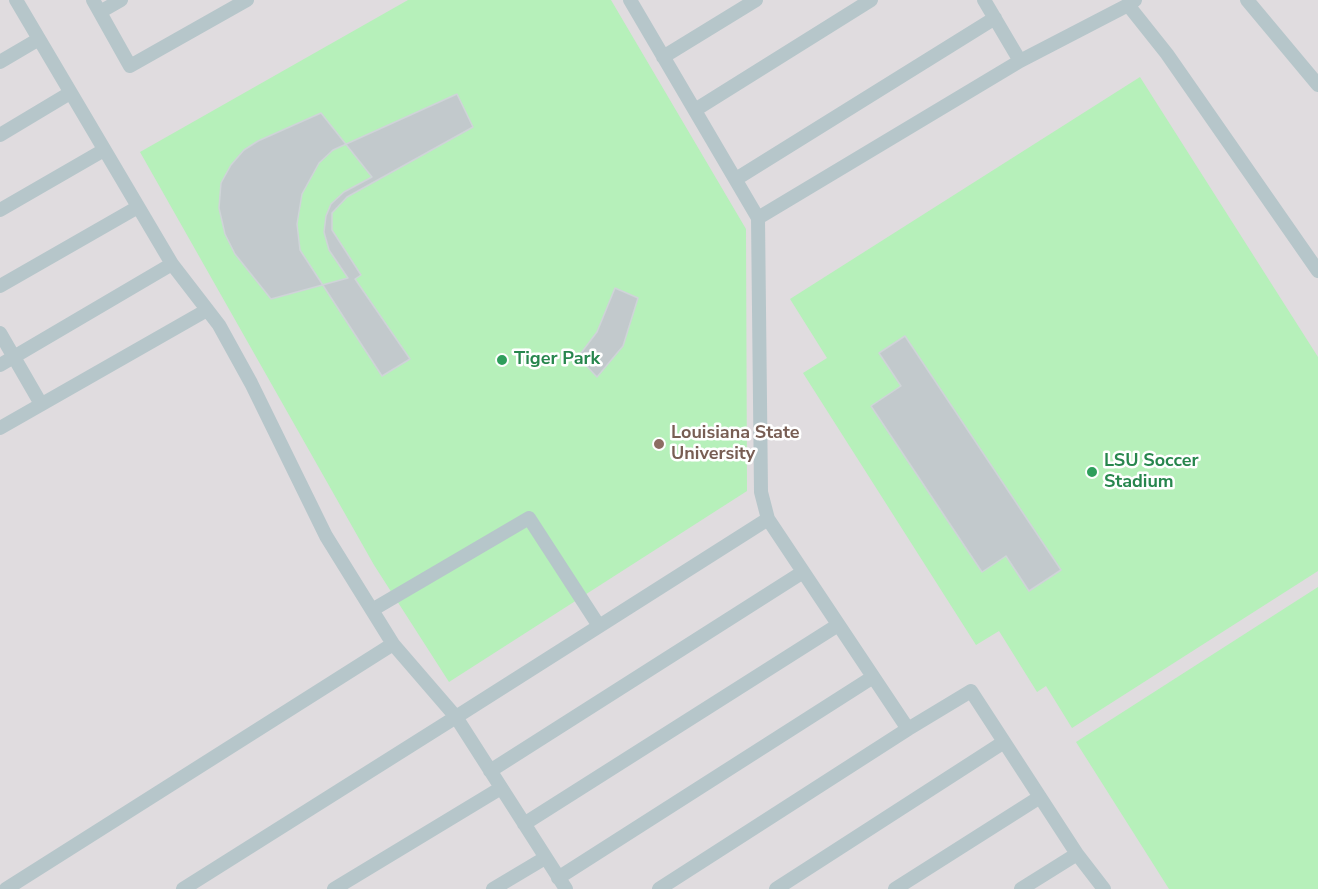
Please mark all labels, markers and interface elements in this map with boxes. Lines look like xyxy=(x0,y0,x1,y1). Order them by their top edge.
place label: Tiger Park xyxy=(514,349,600,371)
marker: Tiger Park xyxy=(495,353,509,367)
place label: Louisiana State University xyxy=(671,423,799,466)
marker: Louisiana State University xyxy=(652,437,666,451)
place label: LSU Soccer Stadium xyxy=(1104,451,1199,494)
marker: LSU Soccer Stadium xyxy=(1085,465,1099,479)

